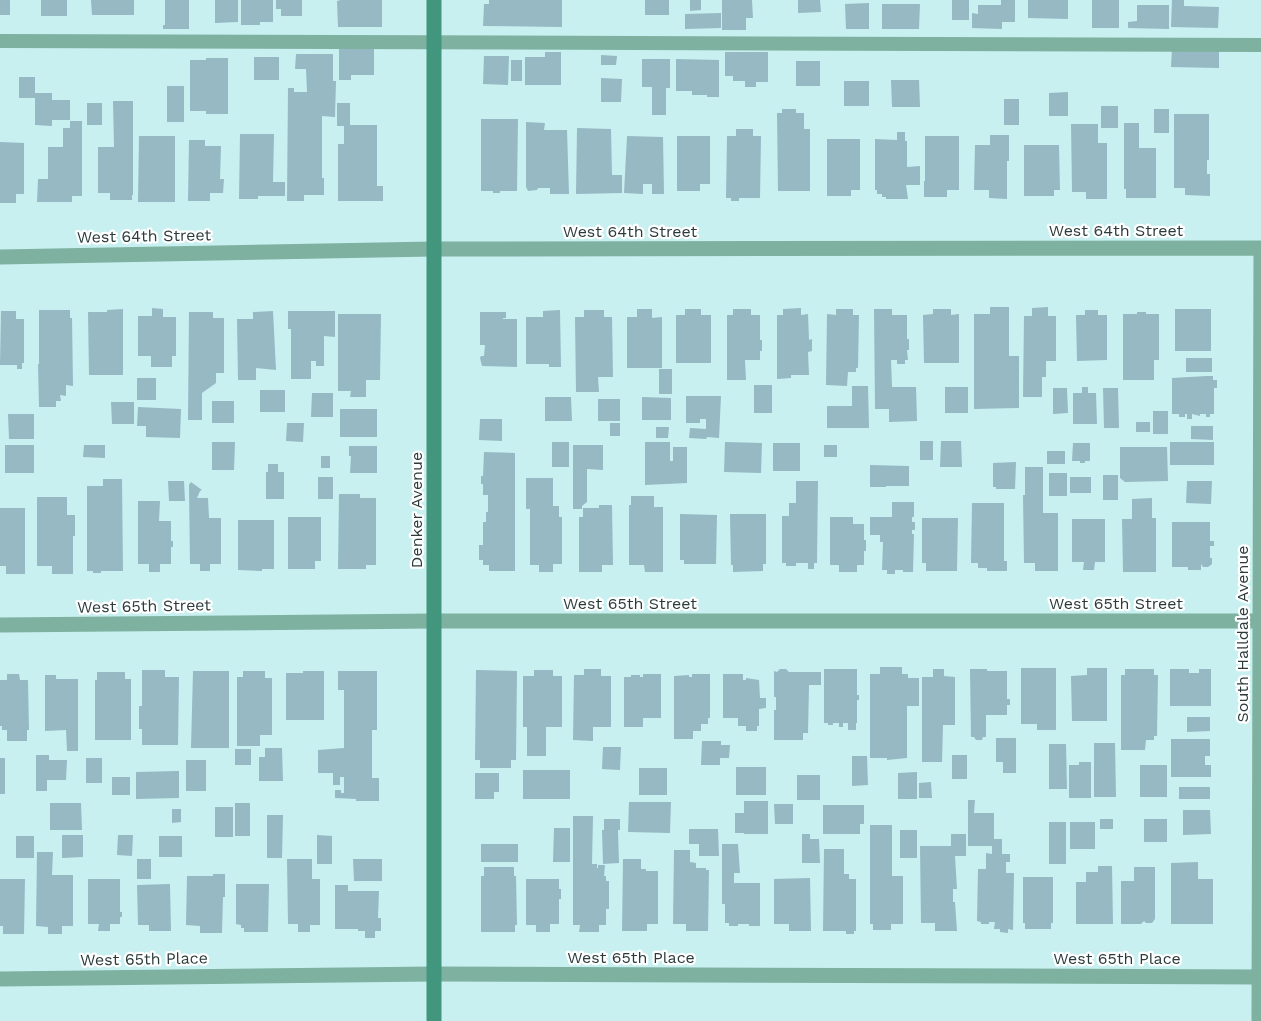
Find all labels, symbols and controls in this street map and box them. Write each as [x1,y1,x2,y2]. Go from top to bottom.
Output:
street label: West 64th Street [1049,221,1183,240]
street label: West 64th Street [563,222,697,241]
street label: West 64th Street [77,225,212,247]
street label: Denker Avenue [407,452,426,568]
street label: South Halldale Avenue [1233,546,1252,722]
street label: West 65th Street [563,594,697,613]
street label: West 65th Street [1049,594,1183,613]
street label: West 65th Street [77,595,211,617]
street label: West 65th Place [80,948,208,970]
street label: West 65th Place [567,948,695,967]
street label: West 65th Place [1053,949,1181,968]

